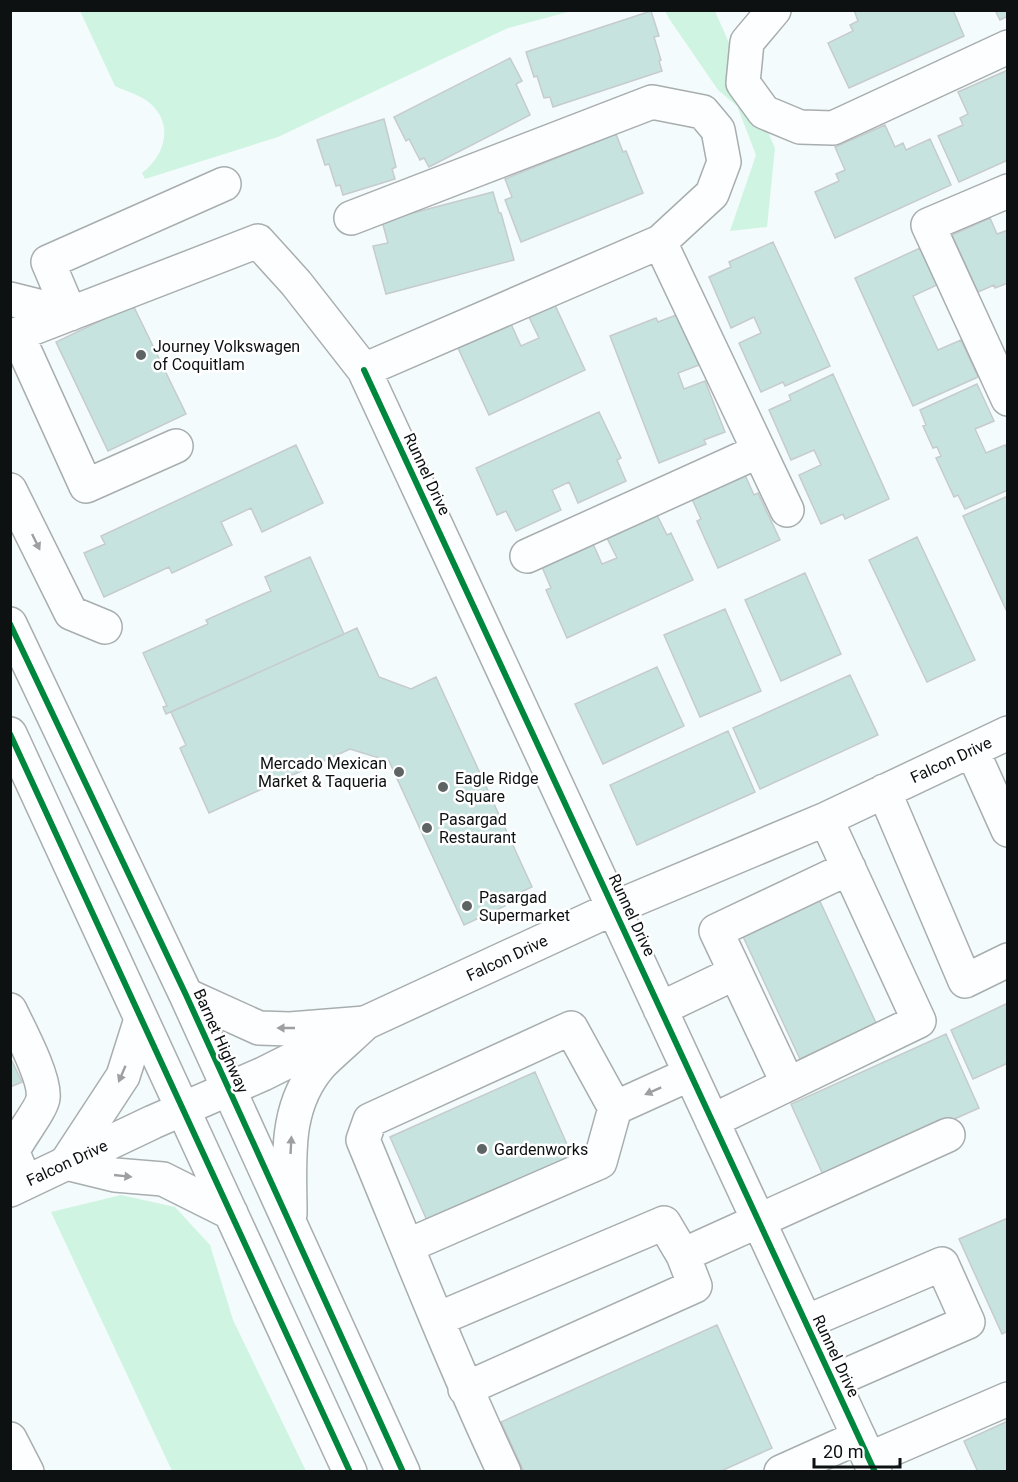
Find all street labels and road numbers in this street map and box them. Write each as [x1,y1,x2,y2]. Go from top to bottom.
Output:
street label: Runnel Drive [400,430,454,518]
street label: Falcon Drive [907,733,995,787]
street label: Runnel Drive [605,871,659,959]
street label: Falcon Drive [463,931,551,985]
street label: Barnet Highway [190,986,253,1096]
street label: Falcon Drive [23,1136,111,1190]
street label: Runnel Drive [809,1312,863,1400]

